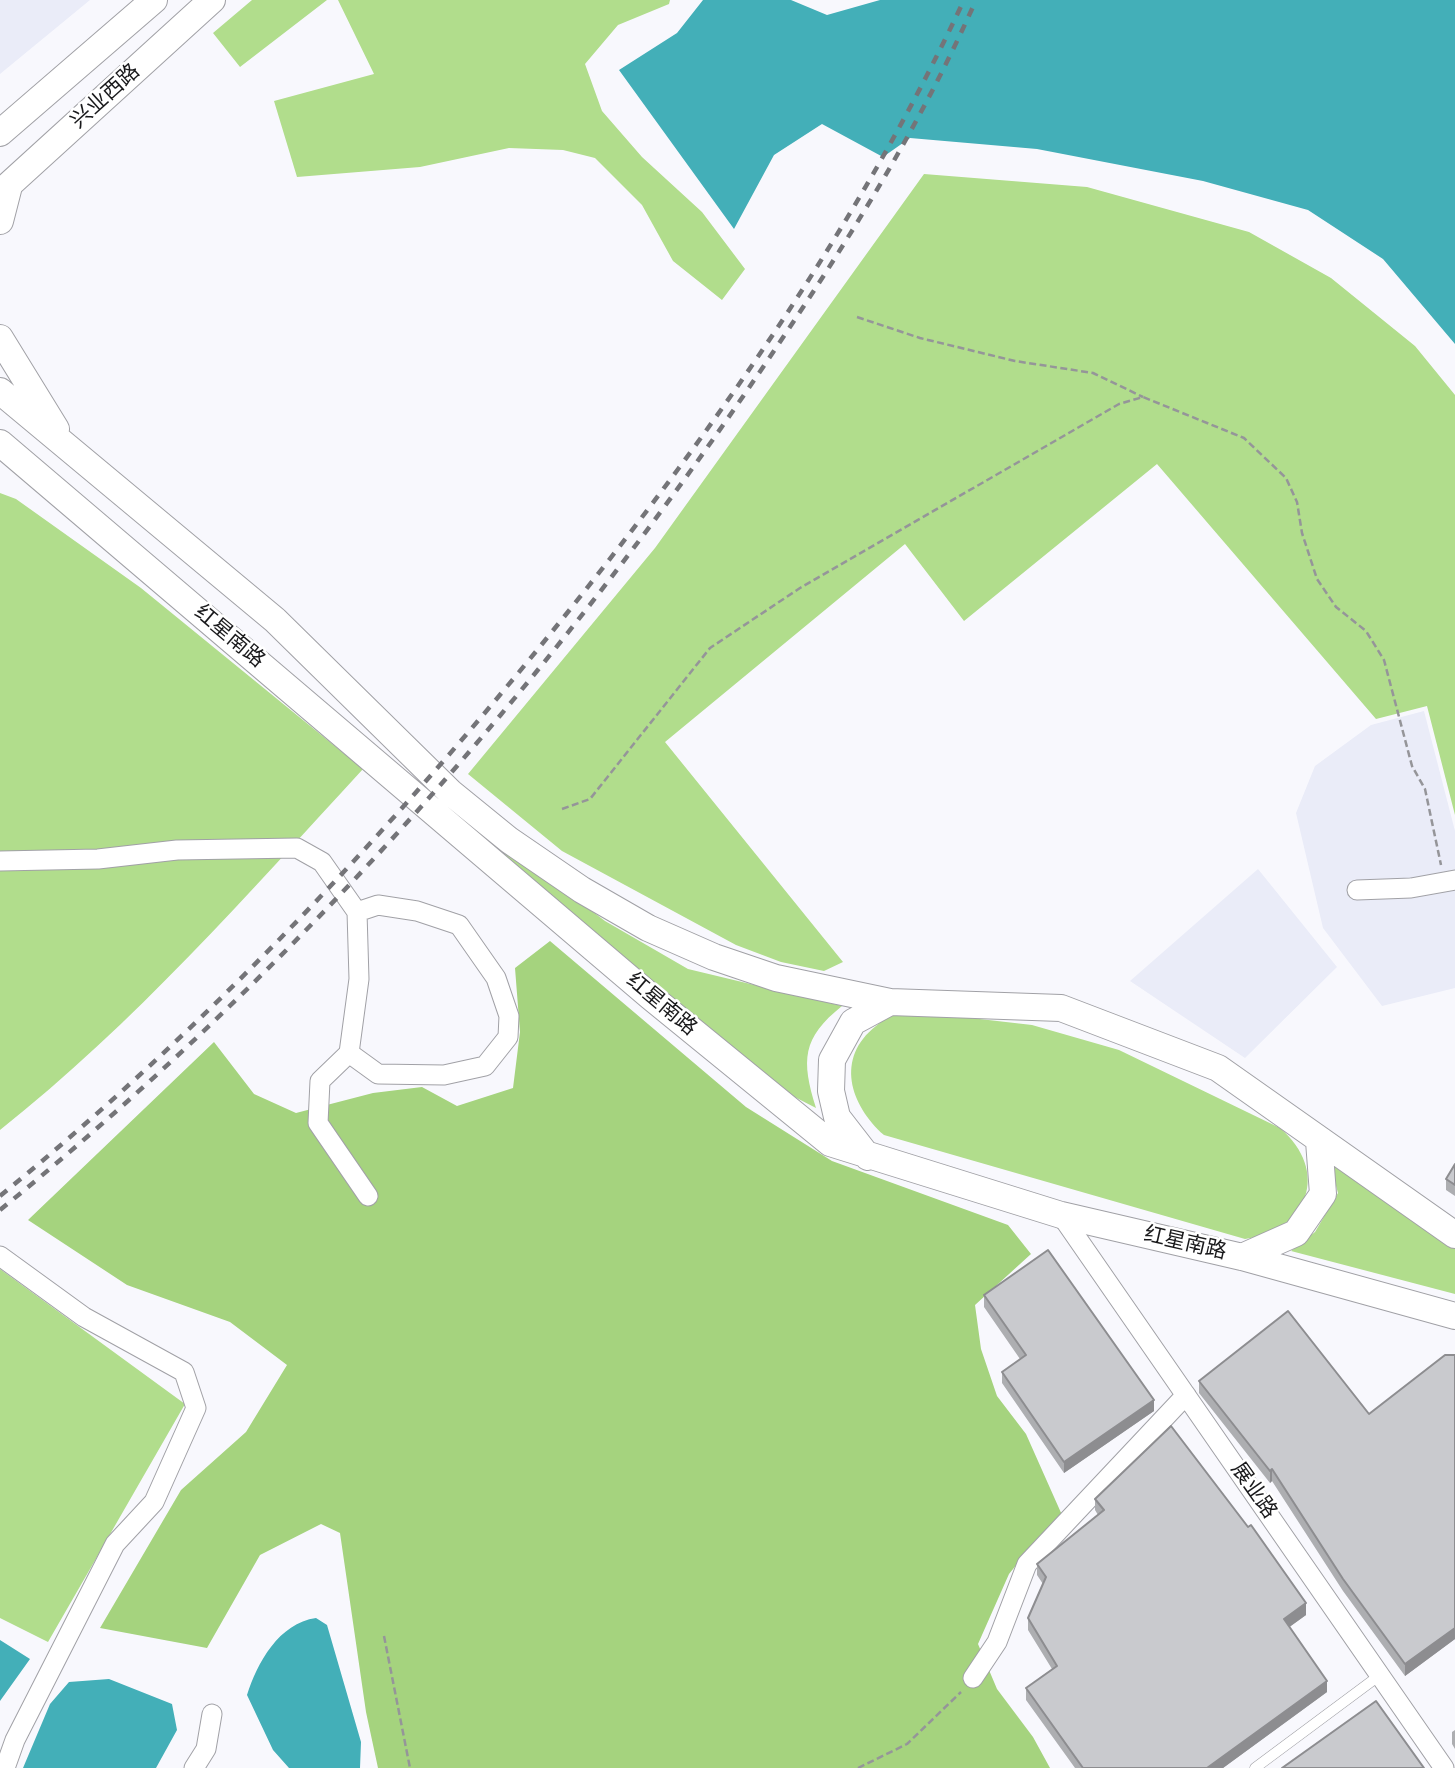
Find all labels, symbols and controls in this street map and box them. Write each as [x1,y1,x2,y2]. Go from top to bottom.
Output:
street label: 兴业西路 [66,60,146,134]
street label: 红星南路 [189,600,269,674]
street label: 红星南路 [621,968,701,1042]
street label: 红星南路 [1141,1222,1229,1266]
street label: 展业路 [1225,1458,1281,1524]

